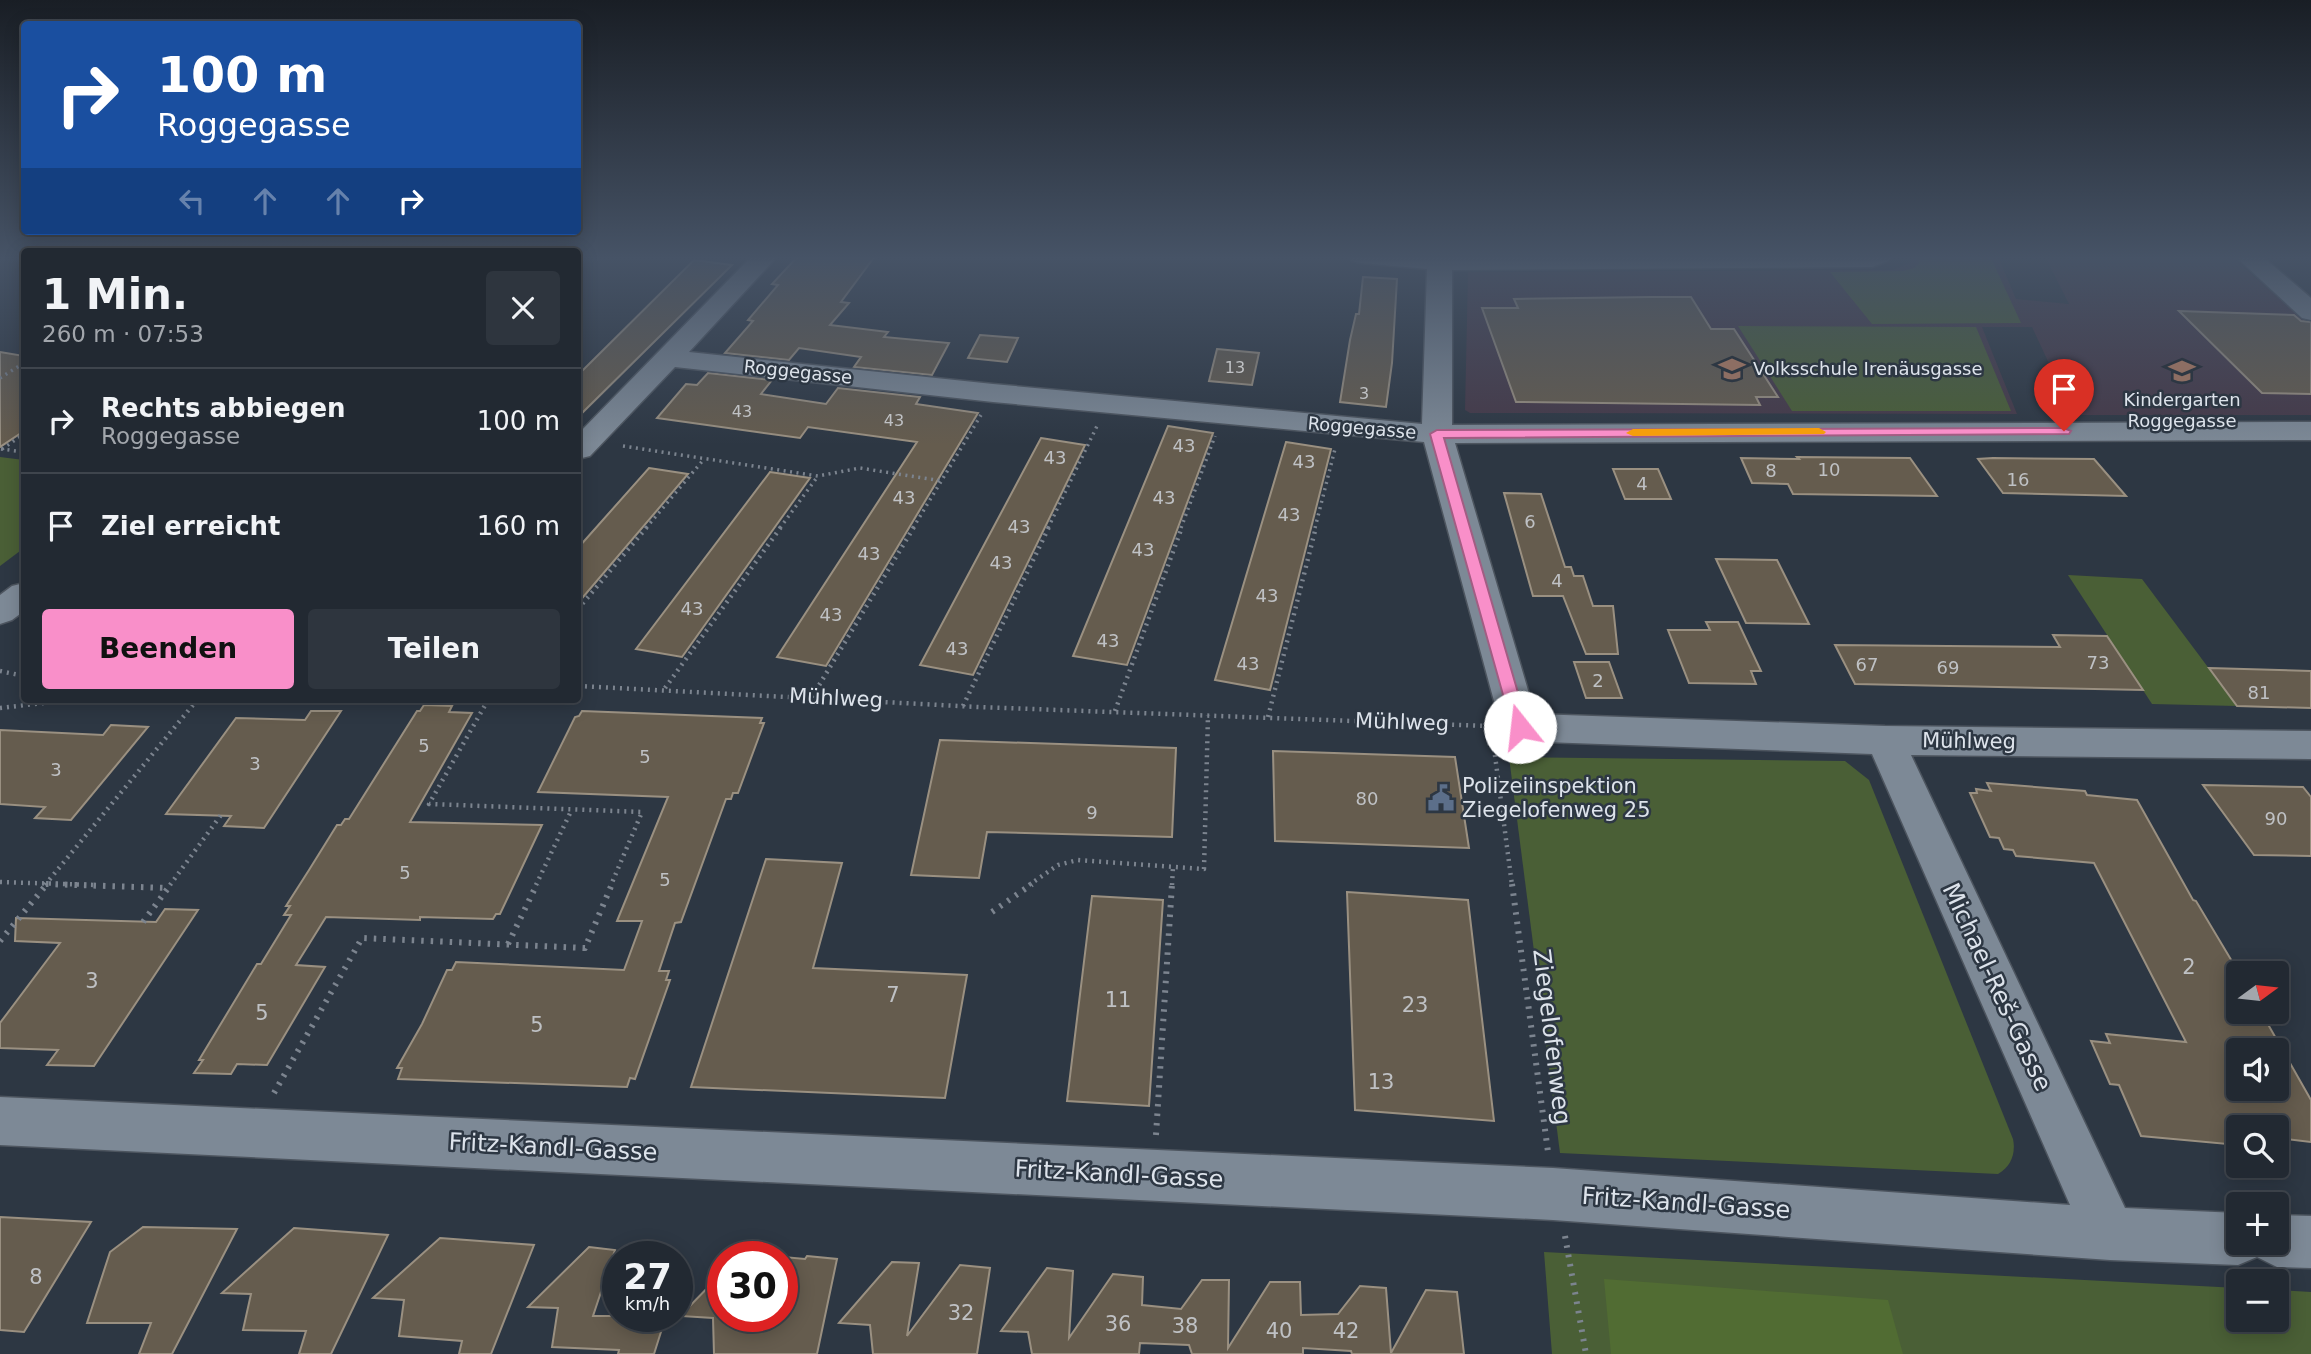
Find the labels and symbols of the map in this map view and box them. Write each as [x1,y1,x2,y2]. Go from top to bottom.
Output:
school or university icon: Volksschule Irenäusgasse [1717,354,1747,384]
street label: Roggegasse [743,355,853,388]
school or university icon: Kindergarten Roggegasse [2167,356,2197,386]
house number: 13 [1225,358,1245,377]
place label: Volksschule Irenäusgasse [1753,358,1983,379]
pin [2034,359,2094,431]
house number: 3 [1359,384,1369,403]
place label: Kindergarten Roggegasse [2123,389,2241,431]
house number: 43 [732,402,752,421]
house number: 43 [884,411,904,430]
street label: Roggegasse [1307,412,1417,443]
house number: 43 [1173,435,1195,456]
house number: 43 [1044,447,1066,468]
house number: 43 [1293,451,1315,472]
house number: 10 [1818,459,1840,480]
house number: 8 [1765,460,1777,481]
house number: 16 [2007,469,2029,490]
house number: 4 [1636,473,1648,494]
house number: 43 [893,487,915,508]
house number: 43 [1153,487,1175,508]
house number: 43 [1278,504,1300,525]
house number: 6 [1524,511,1536,532]
house number: 43 [1008,516,1030,537]
house number: 43 [1132,539,1154,560]
house number: 43 [858,543,880,564]
house number: 43 [990,552,1012,573]
house number: 4 [1551,570,1563,591]
house number: 43 [1256,585,1278,606]
house number: 43 [681,598,703,619]
house number: 43 [820,604,842,625]
house number: 43 [1097,630,1119,651]
house number: 43 [946,638,968,659]
house number: 73 [2087,652,2109,673]
house number: 43 [1237,653,1259,674]
house number: 67 [1856,654,1878,675]
house number: 69 [1937,657,1959,678]
house number: 2 [1592,670,1604,691]
house number: 81 [2248,682,2270,703]
street label: Mühlweg [788,684,884,712]
position arrow [1483,690,1557,764]
street label: Mühlweg [1355,708,1449,736]
street label: Mühlweg [1922,728,2016,754]
house number: 5 [418,735,430,756]
house number: 5 [639,746,651,767]
house number: 3 [249,753,261,774]
house number: 3 [50,759,62,780]
place label: Polizeiinspektion Ziegelofenweg 25 [1462,774,1651,822]
public building icon: Polizeiinspektion Ziegelofenweg 25 [1426,783,1456,813]
house number: 80 [1356,788,1378,809]
house number: 9 [1086,802,1098,823]
house number: 90 [2265,808,2287,829]
house number: 5 [399,862,411,883]
house number: 5 [659,869,671,890]
street label: Michael-Reš-Gasse [1937,879,2057,1095]
street label: Ziegelofenweg [1527,947,1577,1127]
house number: 2 [2182,955,2196,979]
north arrow [2226,961,2289,1024]
house number: 3 [85,969,99,993]
house number: 7 [886,983,900,1007]
house number: 11 [1105,988,1131,1012]
house number: 23 [1402,993,1428,1017]
house number: 5 [255,1001,269,1025]
house number: 5 [530,1013,544,1037]
house number: 13 [1368,1070,1394,1094]
street label: Fritz-Kandl-Gasse [448,1128,658,1166]
street label: Fritz-Kandl-Gasse [1014,1155,1224,1193]
street label: Fritz-Kandl-Gasse [1581,1182,1791,1224]
speed limit sign: 30 [707,1241,798,1332]
house number: 8 [29,1265,43,1289]
house number: 32 [948,1301,974,1325]
house number: 36 [1105,1312,1131,1336]
house number: 38 [1172,1314,1198,1338]
house number: 40 [1266,1319,1292,1343]
house number: 42 [1333,1319,1359,1343]

